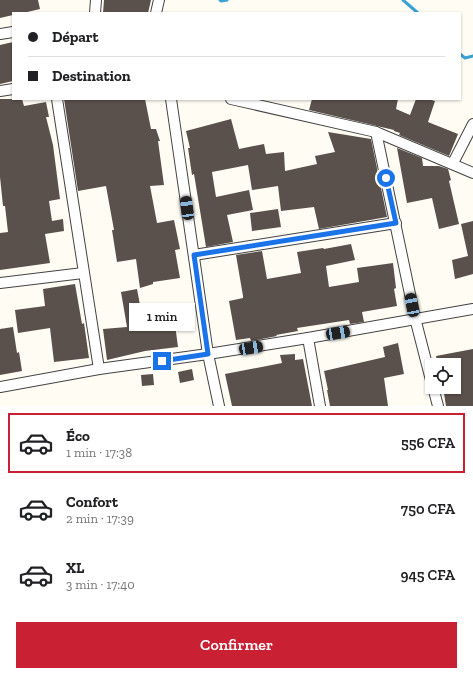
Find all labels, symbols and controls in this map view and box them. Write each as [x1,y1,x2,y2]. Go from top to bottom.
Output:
text: Départ [52,28,98,46]
text: Destination [52,67,131,85]
route start [377,169,395,187]
car [179,195,195,221]
car [404,292,420,318]
callout: 1 min [129,303,195,331]
text: 1 min [147,309,177,324]
car [325,325,351,341]
car [238,340,264,356]
route end [153,352,171,370]
map controls [425,358,461,394]
button: locate [425,358,461,394]
icon: car [18,425,54,461]
text: Éco [66,427,90,445]
text: 556 CFA [401,434,455,452]
text: 1 min · 17:38 [66,445,132,460]
icon: car [18,491,54,527]
text: Confort [66,493,118,511]
text: 750 CFA [401,500,455,518]
text: 2 min · 17:39 [66,511,134,526]
icon: car [18,557,54,593]
text: XL [66,559,84,577]
text: 945 CFA [400,566,455,584]
text: 3 min · 17:40 [66,577,135,592]
button: Confirmer [16,622,457,668]

